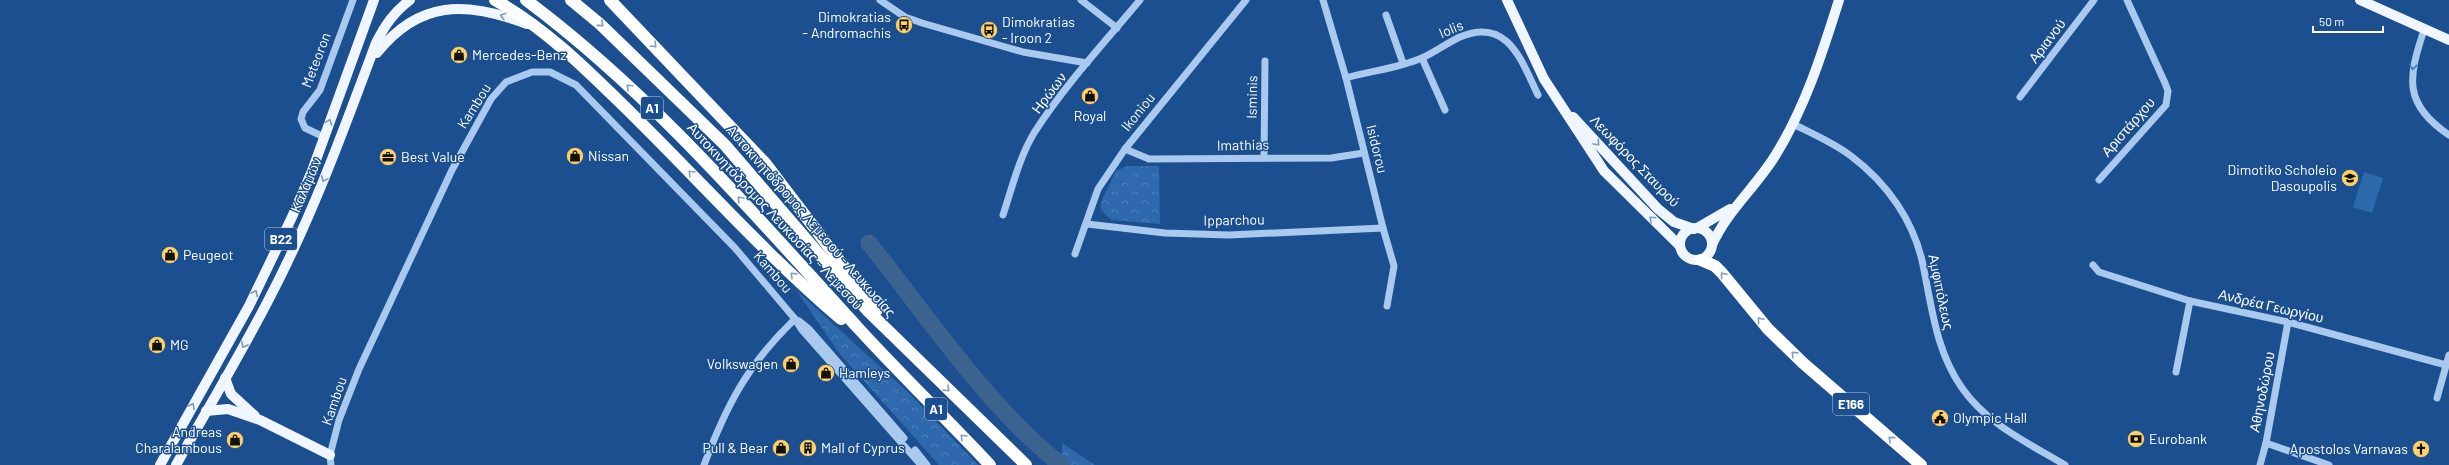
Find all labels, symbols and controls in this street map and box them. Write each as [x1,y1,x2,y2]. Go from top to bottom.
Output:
place label: Dimokratias - Andromachis [803,8,891,41]
scale bar [2313,8,2383,34]
one-way arrow [500,12,507,21]
place label: Dimokratias - Iroon 2 [1002,13,1075,46]
text: 50 m [2319,14,2344,28]
bus stop icon: Dimokratias - Andromachis [894,15,914,35]
street label: Αριανού [2024,15,2069,66]
street label: Iolis [1436,16,1466,41]
one-way arrow [596,20,604,27]
bus stop icon: Dimokratias - Iroon 2 [979,20,999,40]
street label: Meteoron [297,30,334,90]
one-way arrow [649,41,657,48]
shop icon: Mercedes-Benz [449,45,469,65]
place label: Mercedes-Benz [472,46,566,63]
one-way arrow [2409,64,2418,70]
street label: Ηρώων [1028,69,1070,117]
street label: Isminis [1243,75,1260,119]
street label: Kambou [453,80,494,131]
one-way arrow [626,84,634,91]
shop icon: Royal [1080,86,1100,106]
street label: Ikoniou [1117,89,1158,134]
street label: Αριστάρχου [2097,94,2158,160]
road number: A1 [641,97,663,119]
place label: Royal [1074,107,1106,124]
street label: Λεωφόρος Σταυρού [1587,111,1684,210]
one-way arrow [325,119,333,126]
street label: Αυτοκινητόδρομος Λευκωσίας - Λεμεσού [684,119,867,313]
street label: Αυτοκινητόδρομος Λεμεσού - Λευκωσίας [723,121,900,320]
street label: Isidorou [1363,123,1392,175]
street label: Imathias [1217,136,1270,153]
one-way arrow [1592,138,1600,146]
shop icon: Nissan [565,146,585,166]
office icon: Best Value [378,147,398,167]
place label: Nissan [588,147,629,164]
place label: Best Value [401,148,465,165]
street label: Καλάμων [286,155,325,215]
place label: Dimotiko Scholeio Dasoupolis [2227,161,2337,194]
school or university icon: Dimotiko Scholeio Dasoupolis [2340,168,2360,188]
one-way arrow [688,170,696,178]
one-way arrow [321,175,329,182]
one-way arrow [737,196,745,204]
street label: Ipparchou [1203,210,1265,229]
one-way arrow [1649,217,1656,224]
road number: B22 [265,228,297,250]
shop icon: Peugeot [160,245,180,265]
place label: Peugeot [183,246,234,263]
street label: Kambou [751,247,796,296]
street label: Αμφιπόλεως [1925,253,1958,331]
one-way arrow [790,272,798,279]
one-way arrow [1720,272,1728,280]
street label: Ανδρέα Γεωργίου [2217,285,2325,326]
one-way arrow [250,289,258,297]
one-way arrow [1758,317,1765,324]
shop icon: MG [147,335,167,355]
place label: MG [170,336,189,353]
one-way arrow [241,341,248,348]
street label: Αθηνοδώρου [2245,350,2278,434]
one-way arrow [1791,351,1799,359]
shop icon: Volkswagen [781,354,801,374]
place label: Volkswagen [707,355,778,372]
shop icon: Hamleys [816,363,836,383]
place label: Hamleys [839,364,890,381]
street label: Kambou [317,374,350,427]
one-way arrow [942,384,950,392]
road number: E166 [1833,393,1869,415]
road number: A1 [925,398,947,420]
one-way arrow [188,403,195,410]
public building icon: Olympic Hall [1930,408,1950,428]
place label: Olympic Hall [1953,409,2027,426]
place label: Andreas Charalambous [135,423,222,456]
bank icon: Eurobank [2126,429,2146,449]
shop icon: Andreas Charalambous [225,430,245,450]
place label: Eurobank [2149,430,2207,447]
one-way arrow [960,434,968,442]
one-way arrow [1889,437,1896,444]
shop icon: Pull & Bear [771,438,791,458]
building icon: Mall of Cyprus [798,438,818,458]
place label: Pull & Bear [703,439,768,456]
place label: Mall of Cyprus [821,439,905,456]
church icon: Apostolos Varnavas [2411,439,2431,459]
place label: Apostolos Varnavas [2290,440,2408,457]

